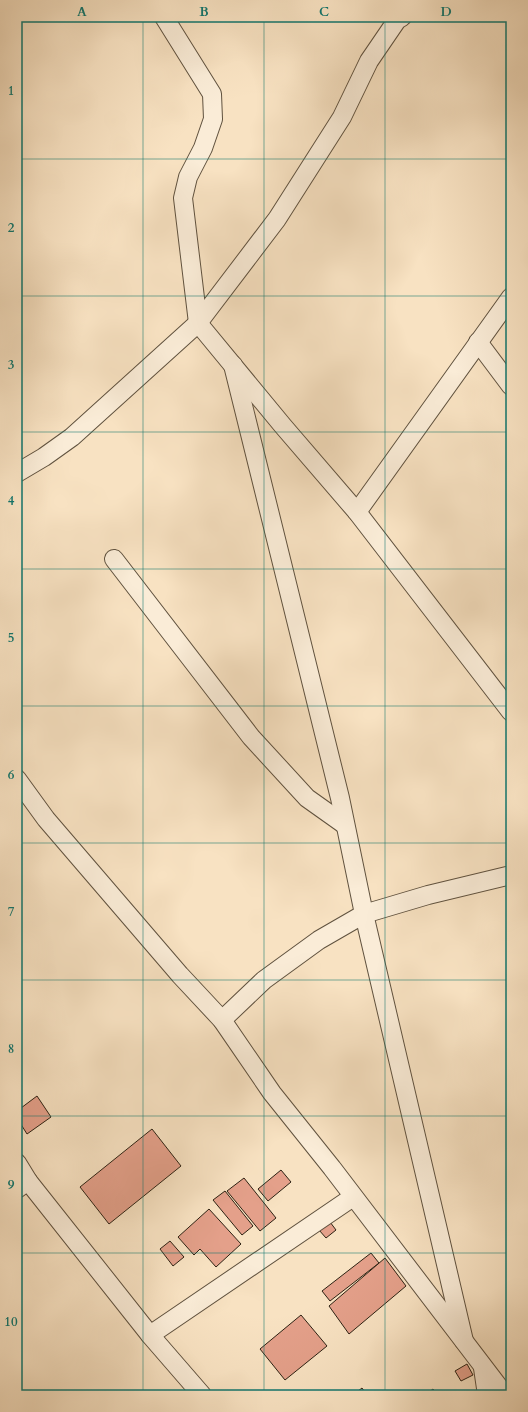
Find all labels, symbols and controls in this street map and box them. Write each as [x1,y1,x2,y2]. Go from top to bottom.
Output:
text: A [77,3,87,21]
text: B [199,3,209,21]
text: C [319,3,329,21]
text: D [440,3,452,21]
text: 1 [8,82,14,100]
text: 2 [8,219,15,237]
text: 3 [8,356,15,374]
text: 4 [8,492,15,510]
text: 5 [8,629,14,647]
text: 6 [8,766,15,784]
text: 7 [8,903,15,921]
text: 8 [8,1040,14,1058]
text: 9 [8,1176,15,1194]
text: 10 [4,1313,18,1331]

